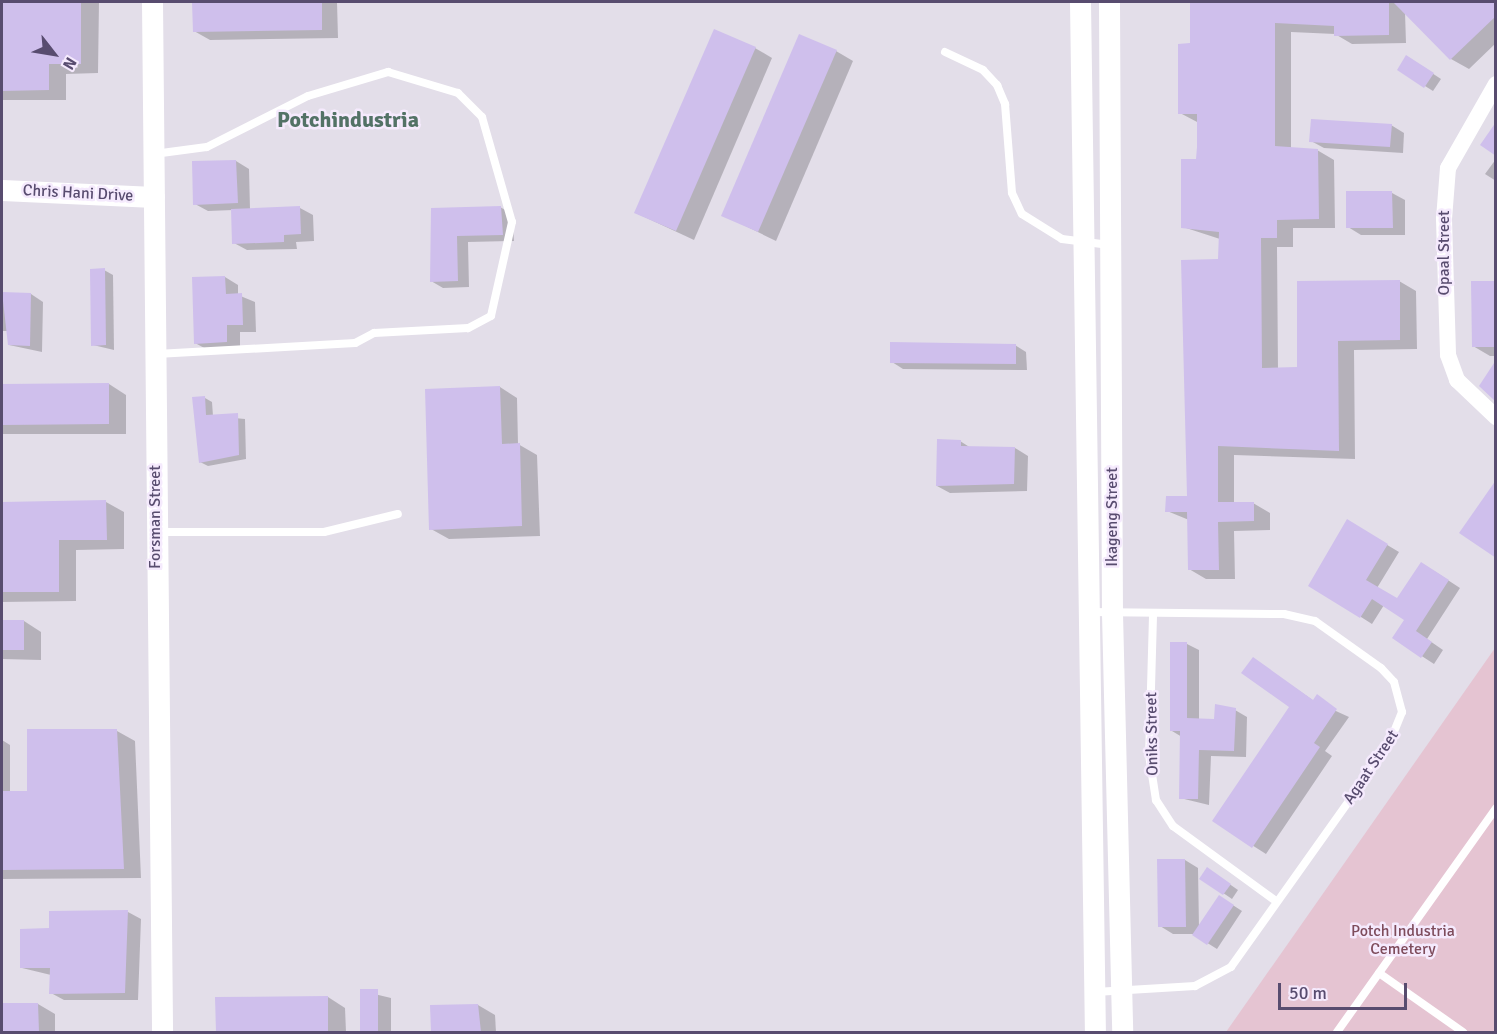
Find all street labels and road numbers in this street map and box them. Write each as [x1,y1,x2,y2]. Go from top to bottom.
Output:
street label: Chris Hani Drive [22,181,134,205]
street label: Opaal Street [1434,210,1454,296]
street label: Forsman Street [145,465,165,569]
street label: Ikageng Street [1102,467,1122,567]
street label: Oniks Street [1142,692,1162,776]
street label: Agaat Street [1339,726,1403,808]

